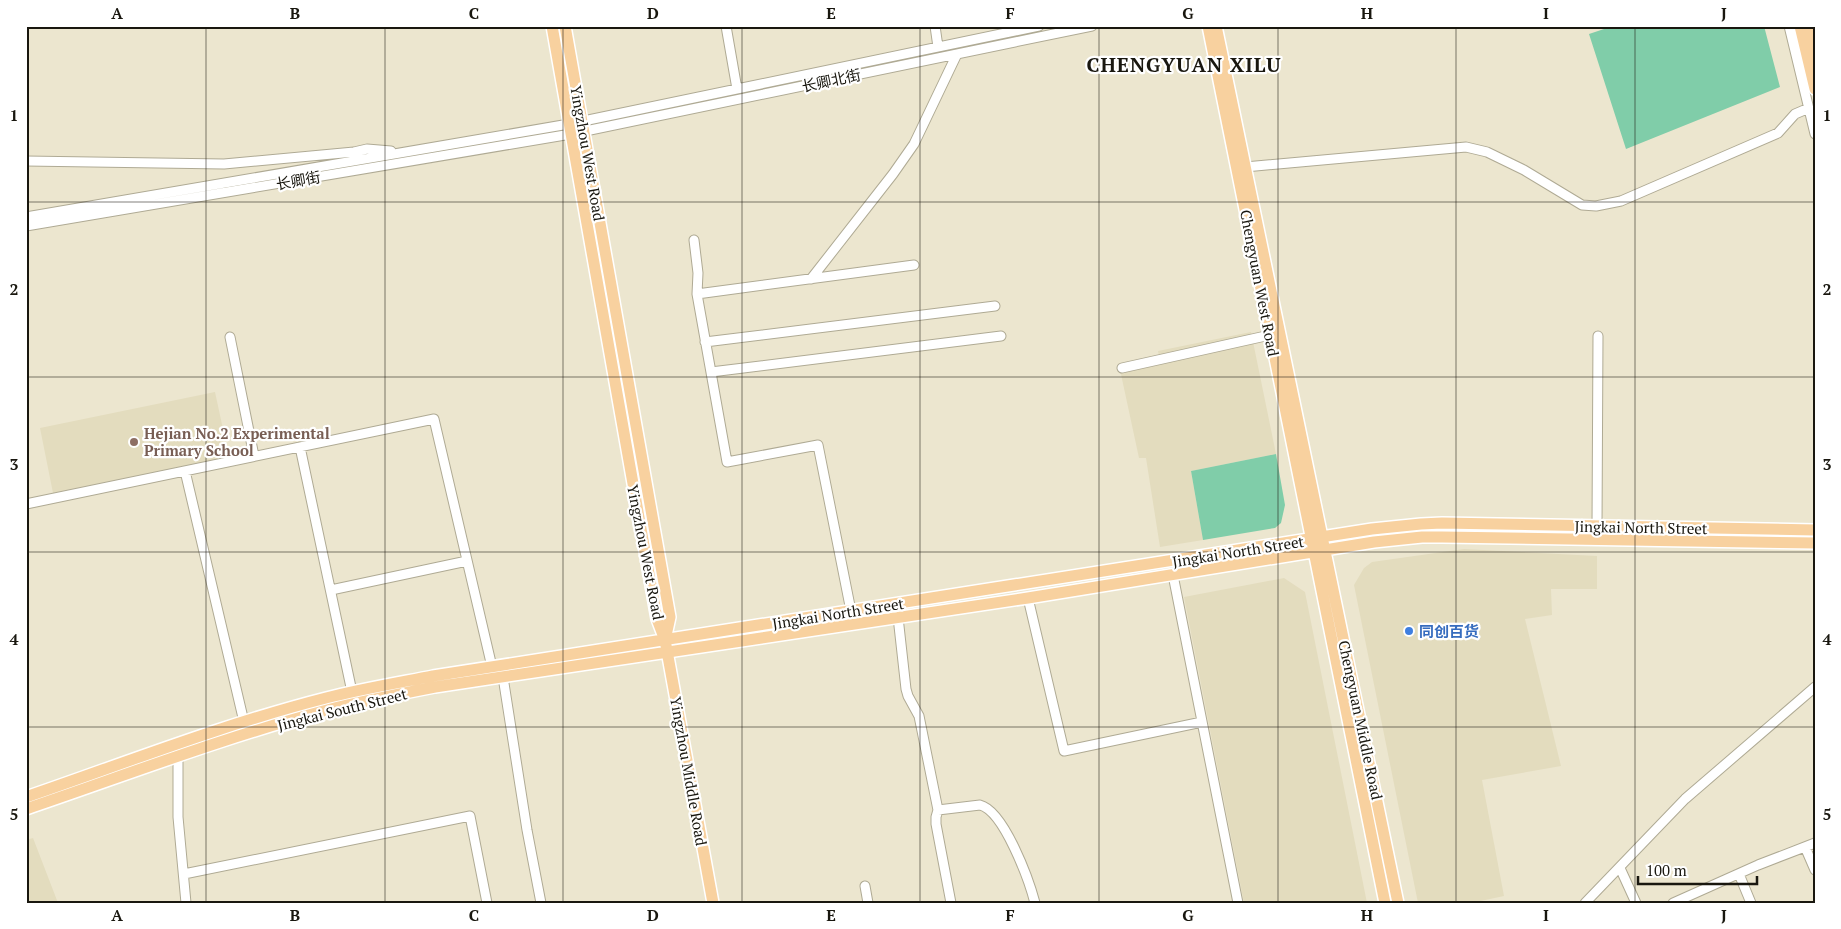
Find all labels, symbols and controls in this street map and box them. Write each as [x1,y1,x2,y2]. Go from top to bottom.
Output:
text: A [111,2,123,24]
text: B [290,2,300,24]
text: C [469,2,479,24]
text: D [647,2,659,24]
text: E [826,2,836,24]
text: F [1005,2,1015,24]
text: G [1182,2,1194,24]
text: H [1361,2,1373,24]
text: I [1543,2,1549,24]
text: J [1721,2,1727,24]
district label: CHENGYUAN XILU [1086,51,1282,78]
street label: 长卿北街 [800,64,862,96]
street label: Yingzhou West Road [566,84,610,222]
text: 1 [9,104,19,126]
text: 1 [1822,104,1832,126]
street label: 长卿街 [274,166,322,194]
street label: Chengyuan West Road [1236,208,1284,358]
text: 2 [9,278,19,300]
text: 2 [1822,278,1832,300]
place label: Hejian No.2 Experimental Primary School [144,423,330,460]
marker: Hejian No.2 Experimental Primary School [128,436,140,448]
text: 3 [9,453,19,475]
text: 3 [1822,453,1832,475]
street label: Yingzhou West Road [623,483,669,621]
street label: Jingkai North Street [1574,516,1708,538]
street label: Jingkai North Street [1171,531,1306,571]
street label: Jingkai North Street [771,593,906,633]
place label: 同创百货 [1419,621,1479,641]
marker: 同创百货 [1403,625,1415,637]
text: 4 [9,628,19,650]
text: 4 [1822,628,1832,650]
street label: Chengyuan Middle Road [1334,638,1388,802]
street label: Jingkai South Street [275,683,409,735]
street label: Yingzhou Middle Road [666,695,712,847]
text: 5 [9,803,19,825]
text: 5 [1822,803,1832,825]
scale bar [1638,854,1757,886]
text: 100 m [1646,860,1687,880]
text: A [111,904,123,926]
text: B [290,904,300,926]
text: C [469,904,479,926]
text: D [647,904,659,926]
text: E [826,904,836,926]
text: F [1005,904,1015,926]
text: G [1182,904,1194,926]
text: H [1361,904,1373,926]
text: I [1543,904,1549,926]
text: J [1721,904,1727,926]

